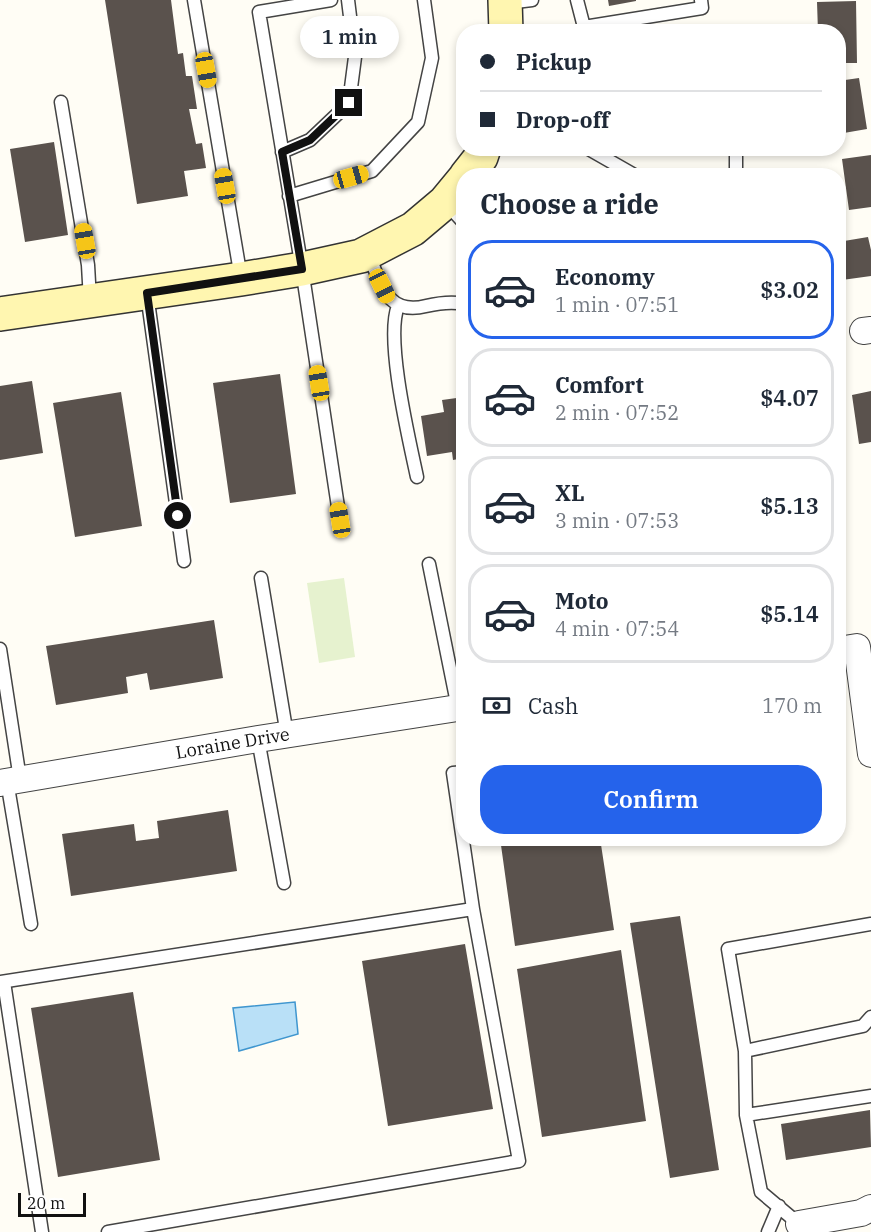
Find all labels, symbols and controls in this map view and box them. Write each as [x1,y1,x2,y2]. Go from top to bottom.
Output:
callout: 1 min [300,16,398,58]
text: 1 min [322,23,377,50]
text: Pickup [516,47,592,76]
car [194,51,218,89]
route end [335,89,362,116]
text: Drop-off [516,105,610,134]
car [331,163,371,191]
car [213,167,237,205]
text: Choose a ride [480,186,659,221]
car [73,222,97,260]
text: Economy [555,262,655,291]
icon: car [483,263,537,317]
car [366,266,398,306]
text: $3.02 [760,275,819,304]
text: 1 min · 07:51 [555,291,679,318]
car [307,364,331,402]
text: Comfort [555,370,644,399]
icon: car [483,371,537,425]
text: $4.07 [760,383,819,412]
text: 2 min · 07:52 [555,399,679,426]
text: XL [555,478,585,507]
icon: car [483,479,537,533]
text: $5.13 [760,491,819,520]
car [328,501,352,539]
route start [164,502,191,529]
text: 3 min · 07:53 [555,507,679,534]
text: Moto [555,586,609,615]
icon: car [483,587,537,641]
text: $5.14 [760,599,819,628]
text: 4 min · 07:54 [555,615,679,642]
icon: cash [480,689,513,722]
text: Cash [528,691,579,720]
text: 170 m [762,692,822,719]
street label: Loraine Drive [174,722,291,764]
button: Confirm [480,765,822,834]
scale bar [18,1190,86,1218]
text: 20 m [27,1193,65,1213]

